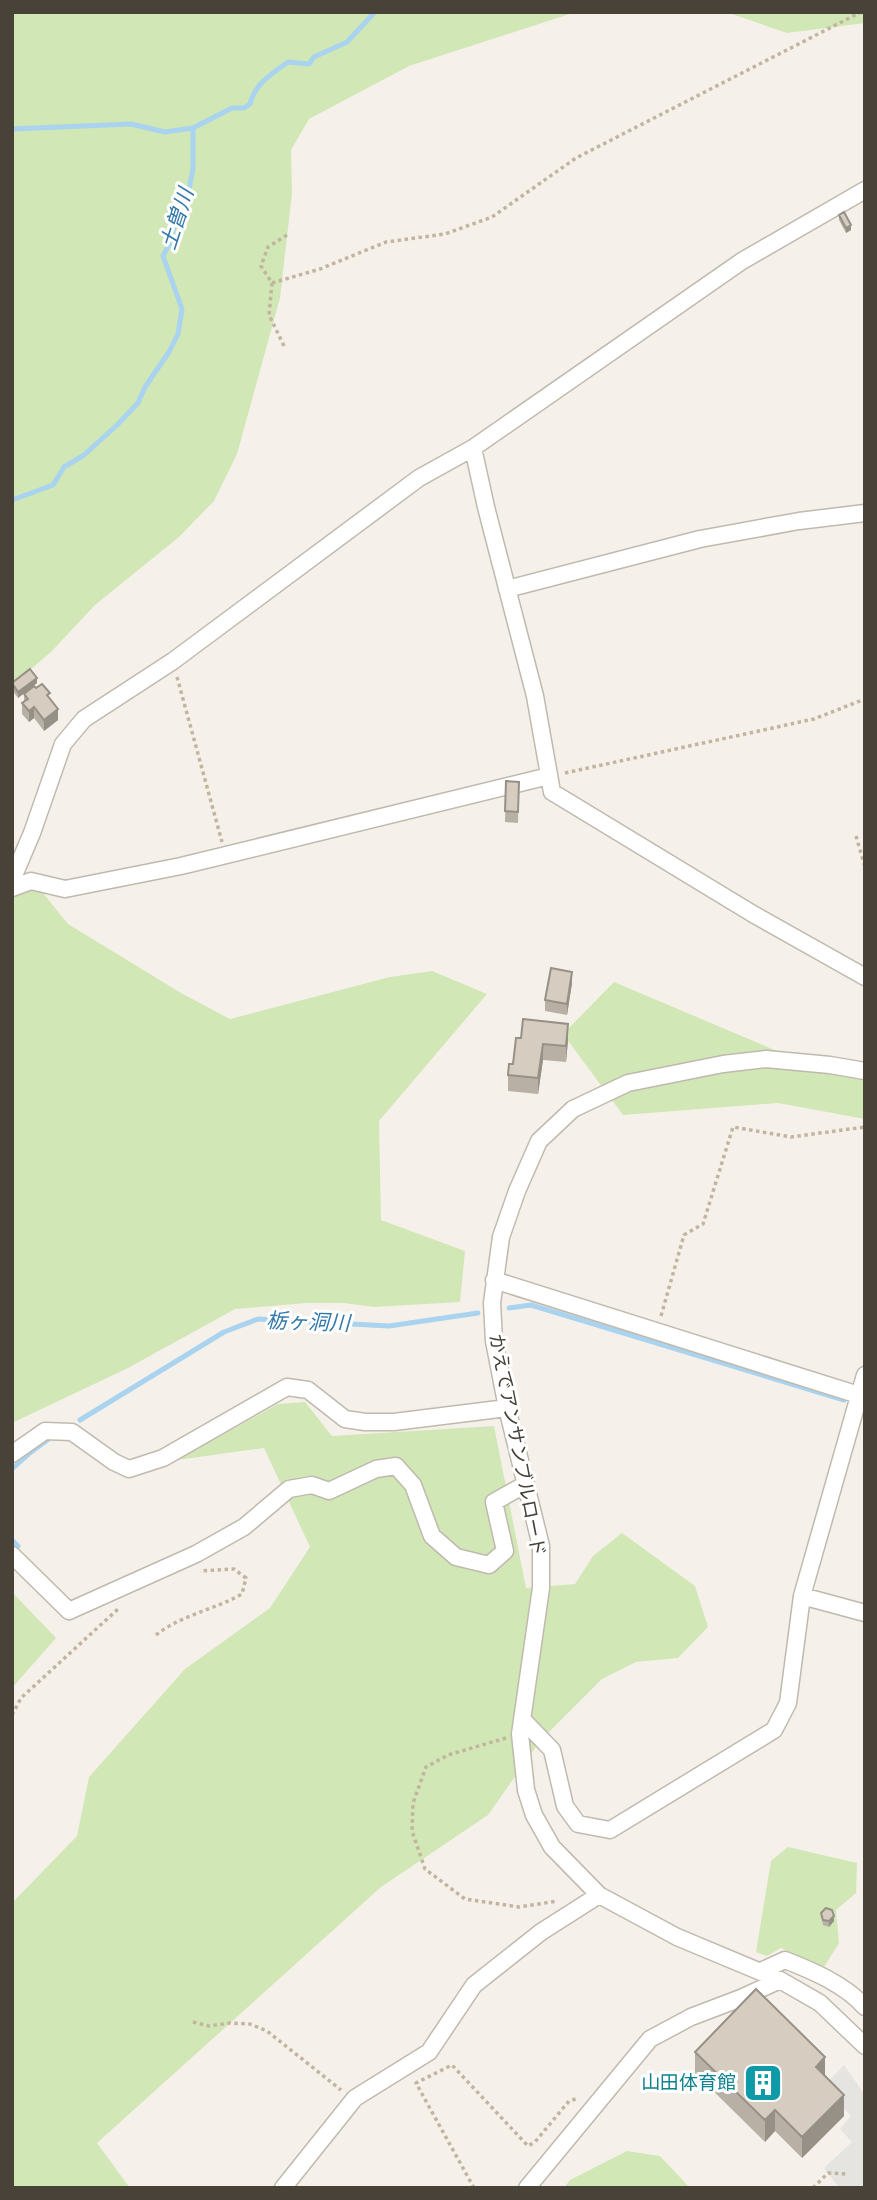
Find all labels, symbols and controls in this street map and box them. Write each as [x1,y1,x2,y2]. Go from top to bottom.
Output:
water label: 土曽川 [155,183,200,253]
water label: 栃ヶ洞川 [266,1308,352,1337]
street label: かえでアンサンブルロード [484,1332,550,1558]
building icon: 山田体育館 [742,2062,784,2104]
place label: 山田体育館 [641,2071,736,2095]

